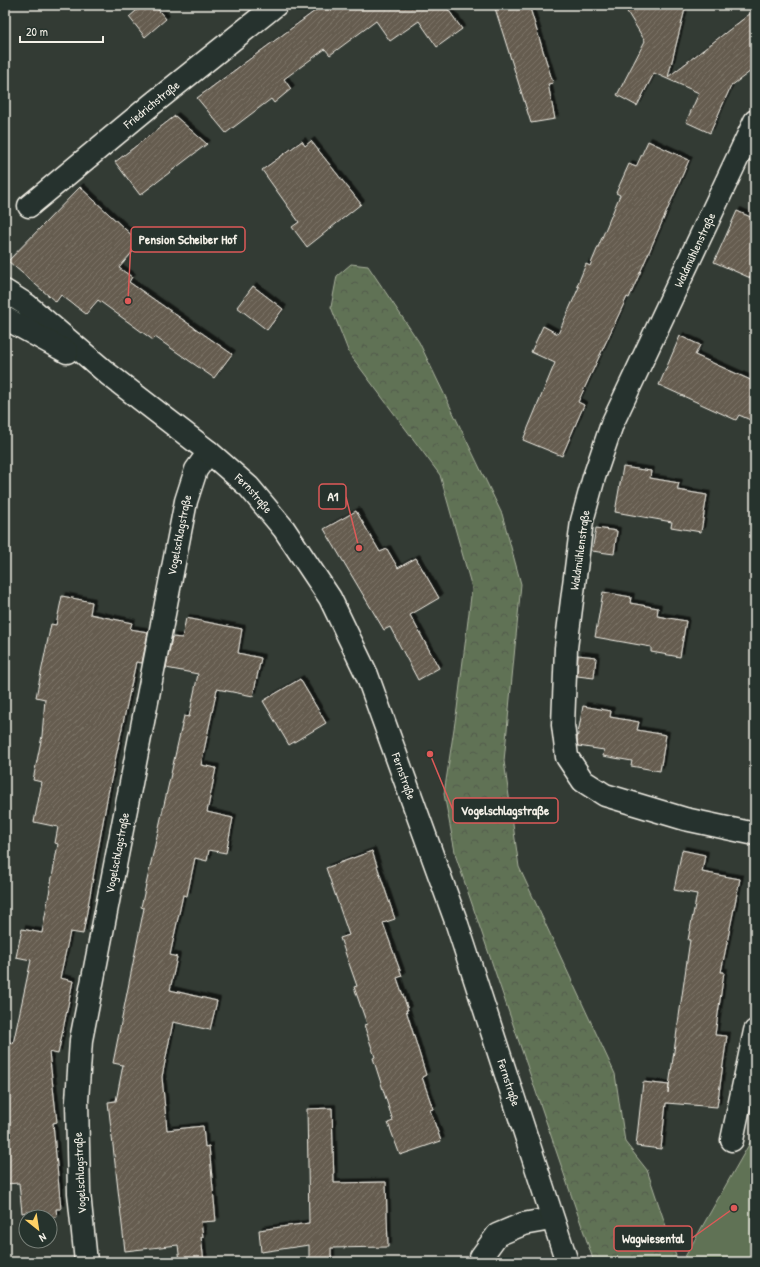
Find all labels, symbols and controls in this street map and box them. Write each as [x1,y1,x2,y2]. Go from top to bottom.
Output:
scale bar [20,18,103,44]
text: 20 m [26,23,48,40]
street label: Friedrichstraße [119,76,183,133]
street label: Waldmühlenstraße [670,209,719,290]
callout: Pension Scheiber Hof [131,227,245,252]
text: Pension Scheiber Hof [139,230,238,248]
street label: Fernstraße [231,469,277,517]
callout: A1 [319,484,346,509]
text: A1 [327,487,339,505]
street label: Vogelschlagstraße [163,492,196,577]
street label: Waldmühlenstraße [565,509,594,591]
street label: Fernstraße [388,749,420,802]
callout: Vogelschlagstraße [453,798,558,823]
text: Vogelschlagstraße [461,801,550,820]
street label: Vogelschlagstraße [101,811,133,895]
street label: Fernstraße [493,1056,525,1109]
street label: Vogelschlagstraße [69,1132,90,1214]
north arrow [18,1209,58,1249]
callout: Wagwiesental [614,1226,692,1251]
text: Wagwiesental [622,1229,685,1248]
text: N [37,1230,49,1245]

